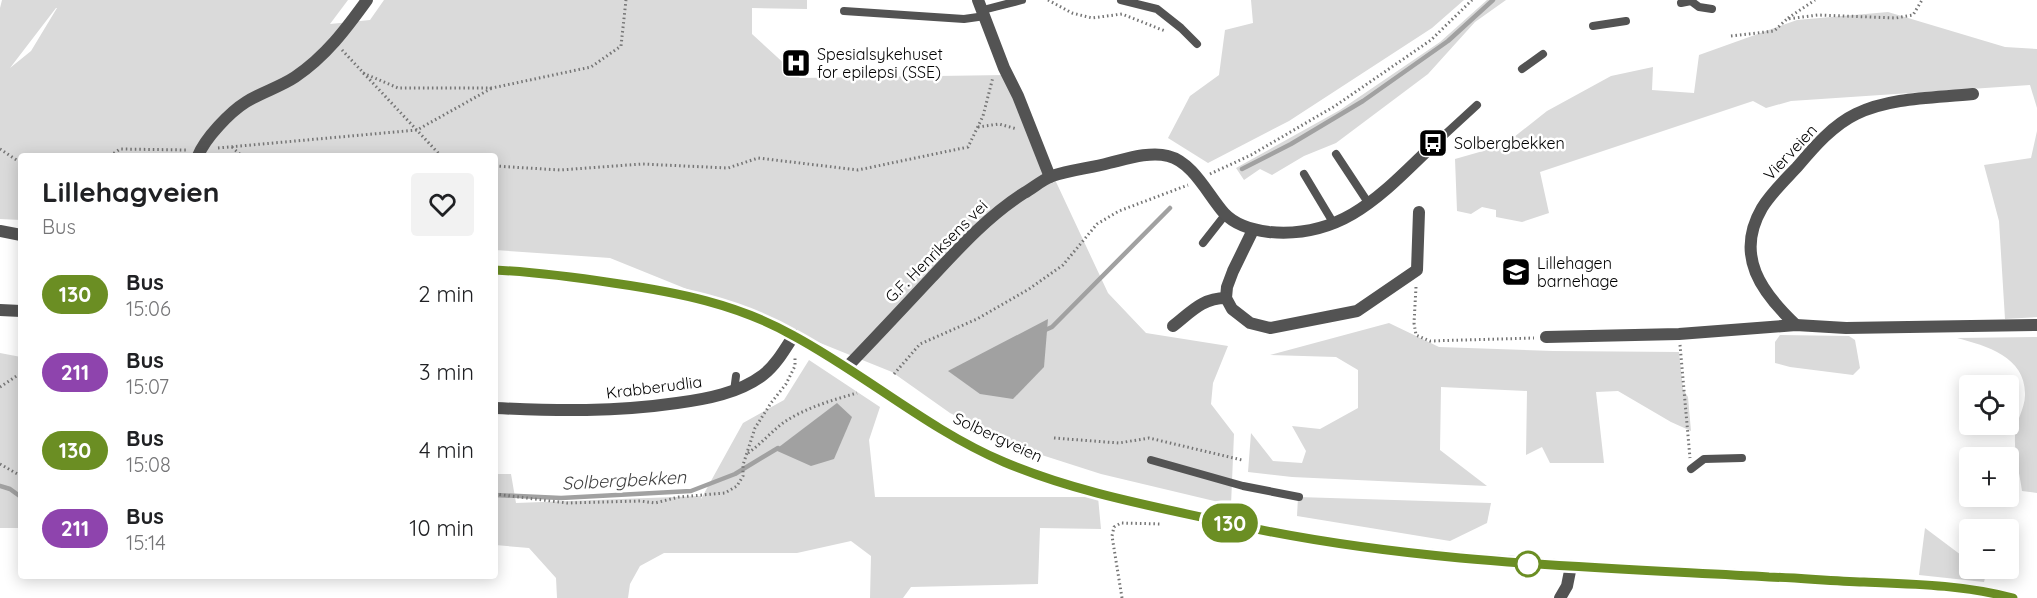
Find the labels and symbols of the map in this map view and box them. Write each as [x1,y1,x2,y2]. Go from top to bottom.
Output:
place label: Spesialsykehuset for epilepsi (SSE) [817,44,943,82]
hospital icon: Spesialsykehuset for epilepsi (SSE) [780,47,812,79]
street label: Vierveien [1759,120,1821,184]
bus stop icon: Solbergbekken [1417,127,1449,159]
place label: Solbergbekken [1454,133,1565,153]
street label: G.F. Henriksens vei [881,196,991,306]
place label: Lillehagen barnehage [1537,253,1618,291]
school or university icon: Lillehagen barnehage [1500,256,1532,288]
street label: Krabberudlia [605,371,703,403]
street label: Solbergveien [950,408,1046,466]
water label: Solbergbekken [561,465,687,495]
line badge: 130 [1196,504,1264,542]
unlabelled marker [1515,551,1541,577]

